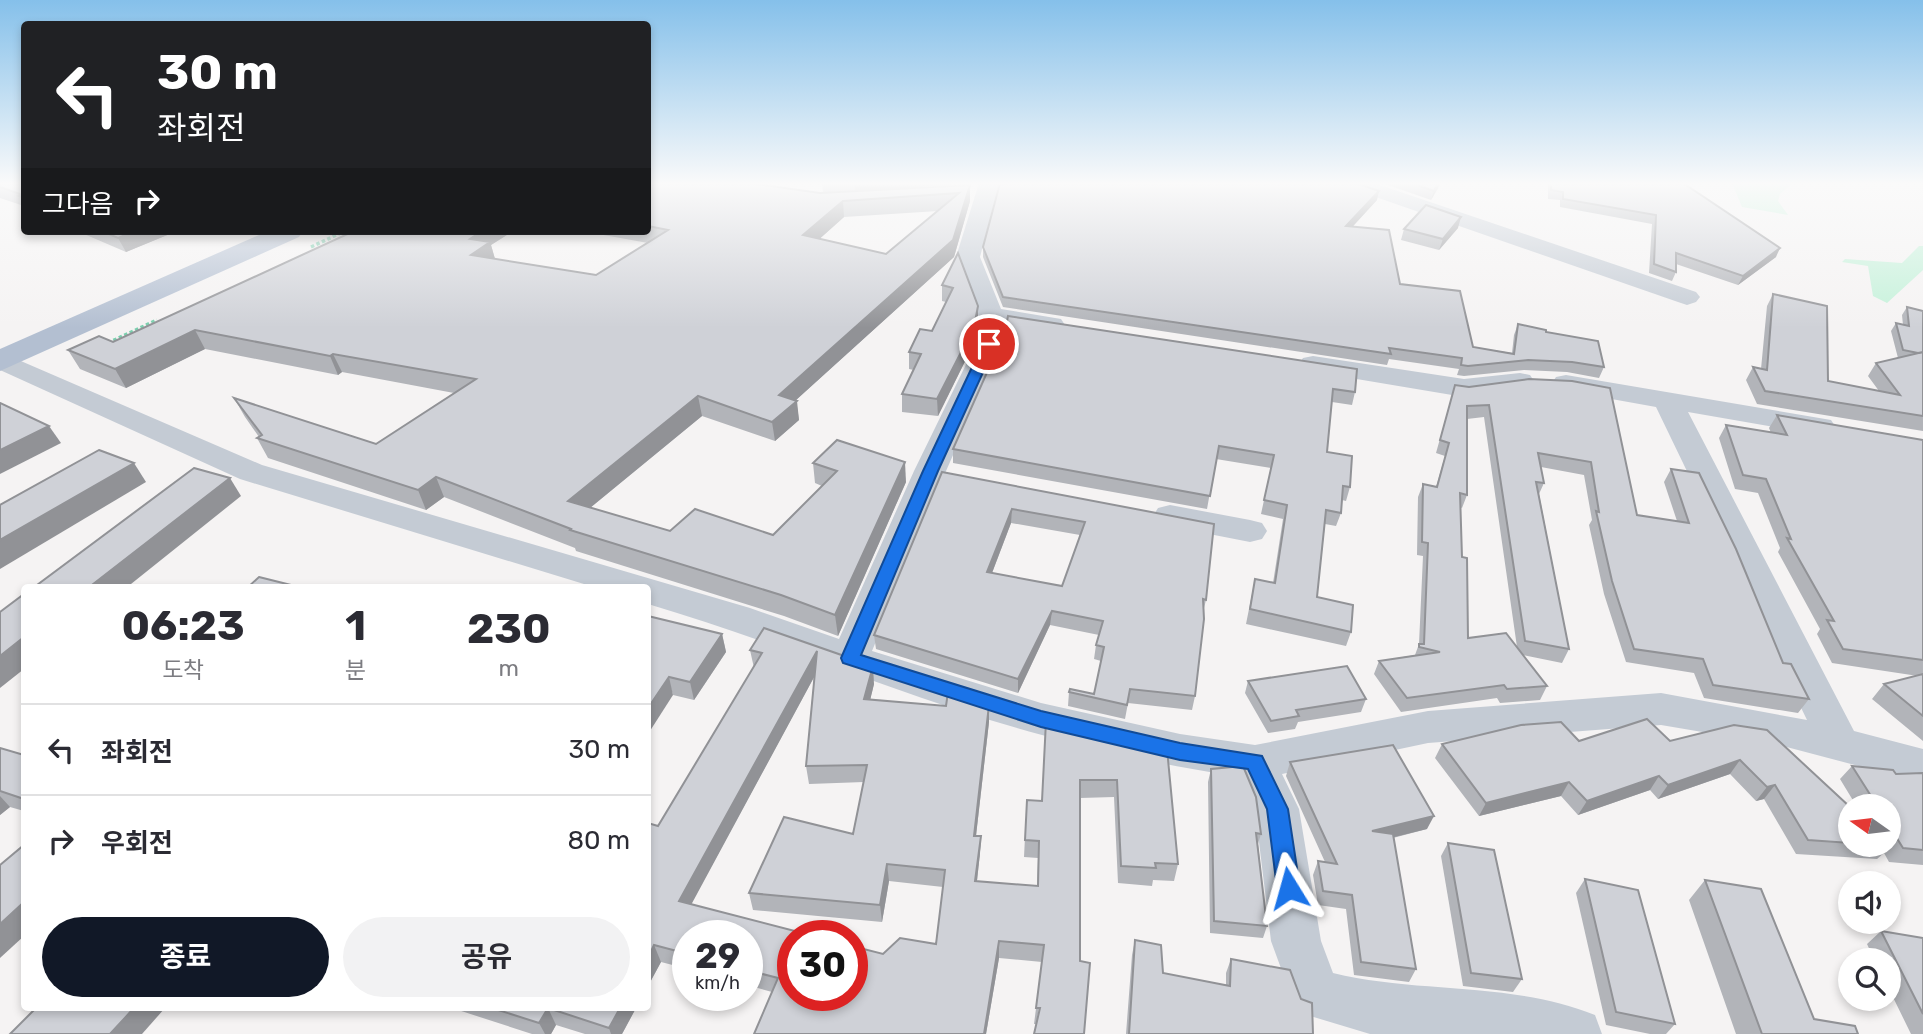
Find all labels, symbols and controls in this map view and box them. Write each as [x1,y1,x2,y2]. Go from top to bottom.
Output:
text: 30 m [157,43,278,101]
icon: left [42,49,133,140]
text: 좌회전 [157,109,245,147]
icon: right [128,182,166,220]
text: 그다음 [42,189,114,220]
pin [959,314,1019,374]
icon: arrive [970,325,1008,363]
text: 06:23 [122,601,245,651]
text: 1 [345,601,366,651]
text: 230 [467,604,550,654]
text: m [498,654,519,682]
text: 도착 [162,656,204,684]
text: 분 [345,656,366,684]
icon: left [42,731,80,769]
text: 30 m [568,734,630,765]
text: 좌회전 [101,737,173,768]
north arrow [1838,794,1900,858]
map controls [1838,794,1901,1011]
icon: right [42,822,80,860]
text: 80 m [567,825,630,856]
text: 우회전 [101,828,173,859]
position arrow [1252,851,1326,925]
button: sound [1838,871,1901,934]
button: 종료 [42,917,329,997]
button: 공유 [343,917,630,997]
speed limit sign: 30 [777,920,868,1011]
text: 29 [695,935,740,977]
button: search [1838,948,1901,1011]
text: km/h [695,972,740,994]

